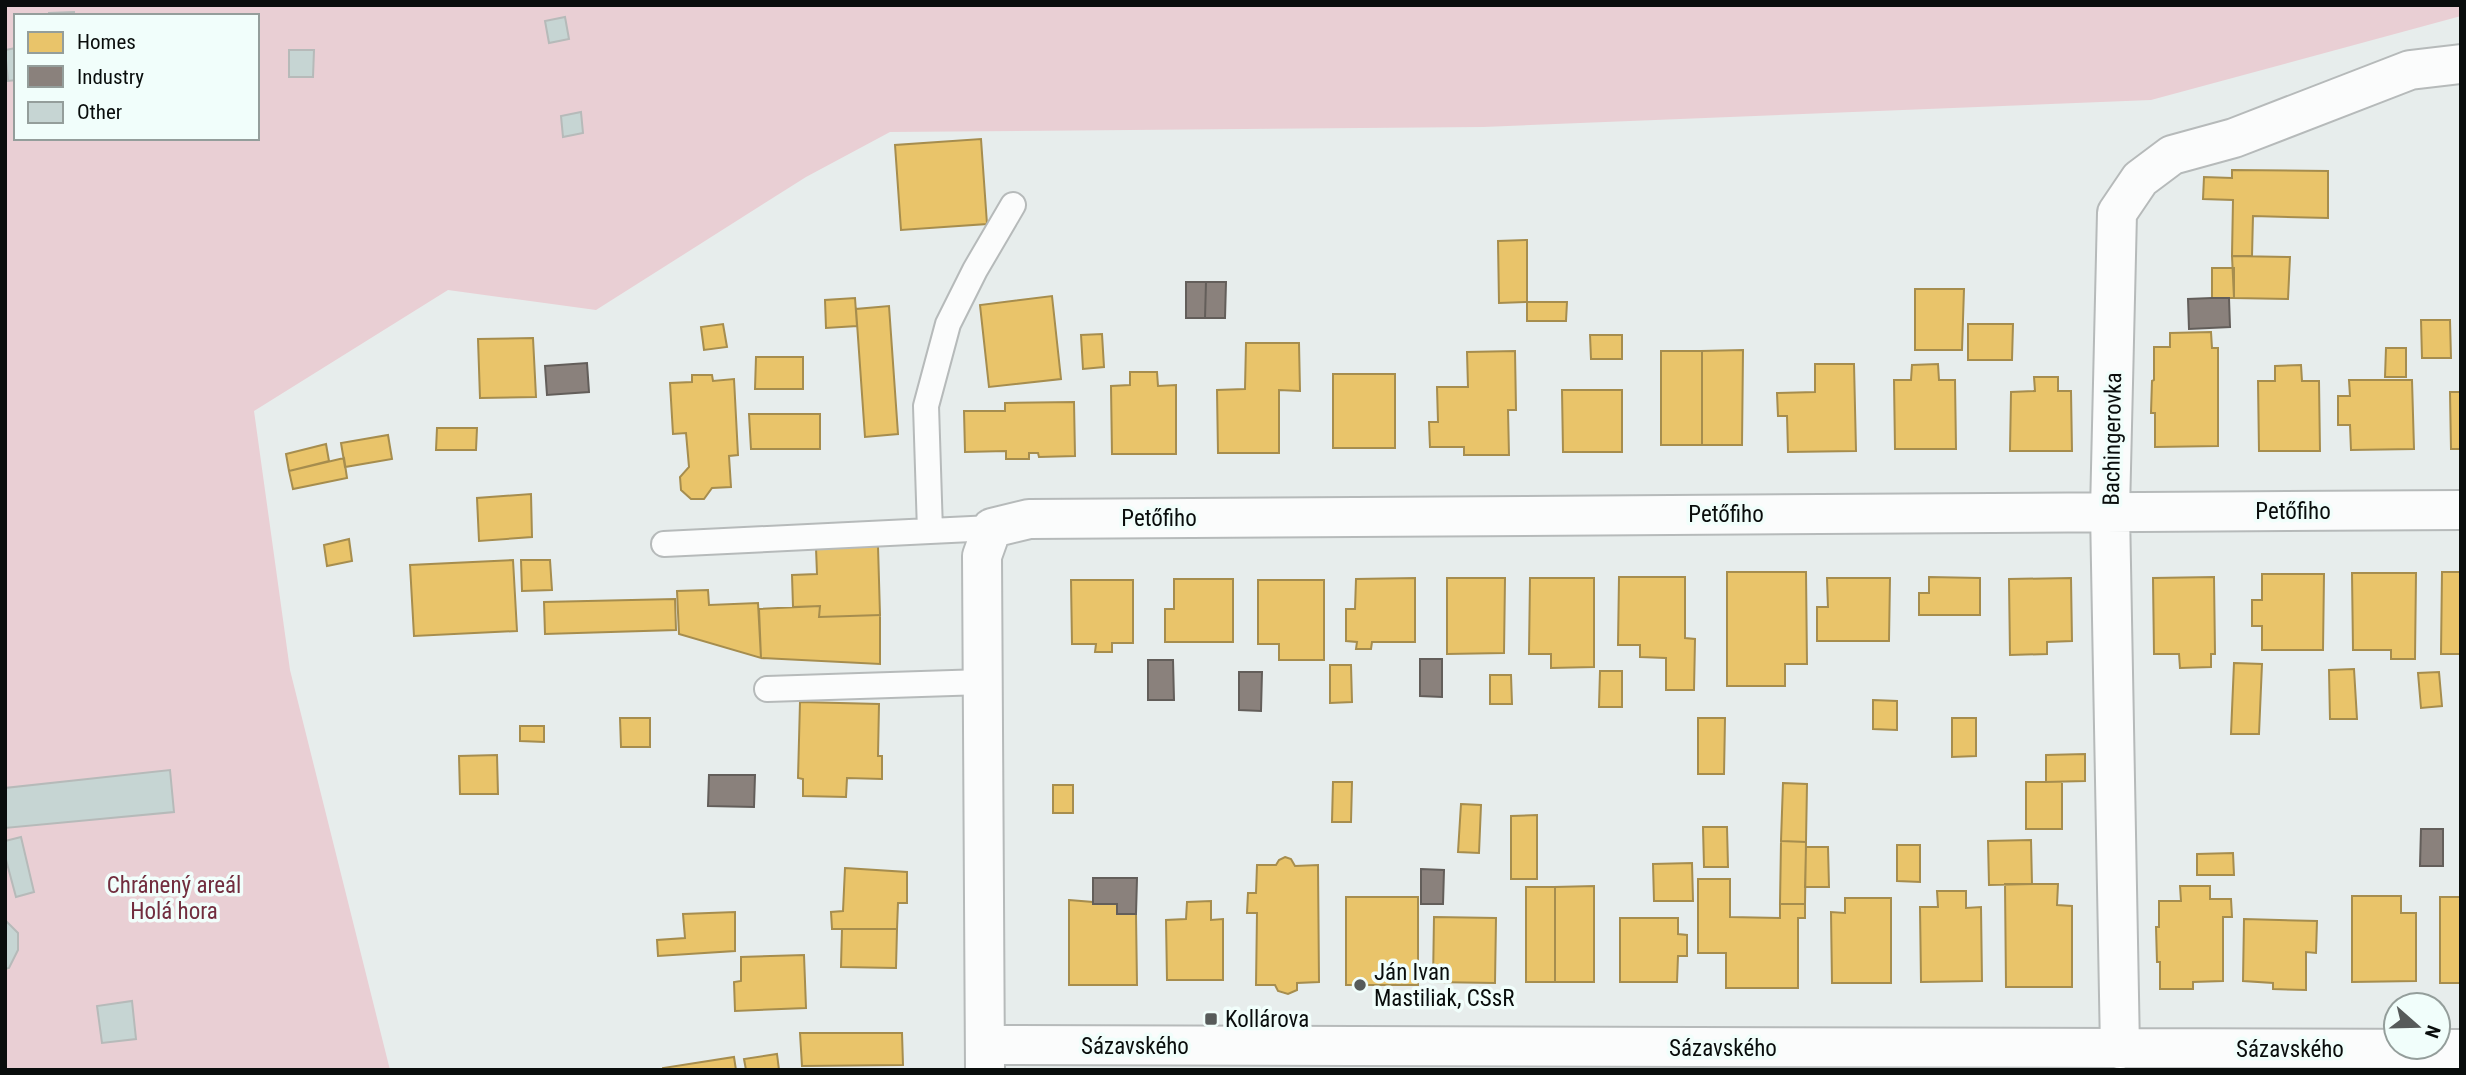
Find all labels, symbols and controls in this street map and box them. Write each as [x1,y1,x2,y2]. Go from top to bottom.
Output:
legend [14,14,259,140]
text: Homes [77,30,136,54]
text: Industry [77,65,144,89]
text: Other [77,100,122,124]
street label: Bachingerovka [2098,372,2127,506]
street label: Petőfiho [2255,498,2331,525]
street label: Petőfiho [1688,501,1764,528]
street label: Petőfiho [1121,505,1197,532]
park label: Chránený areál Holá hora [107,872,241,925]
place label: Ján Ivan Mastiliak, CSsR [1374,959,1514,1012]
marker: Ján Ivan Mastiliak, CSsR [1352,977,1368,993]
north arrow [2382,991,2452,1061]
place label: Kollárova [1225,1006,1309,1033]
marker: Kollárova [1203,1011,1219,1027]
text: N [2420,1022,2445,1041]
street label: Sázavského [1081,1033,1189,1060]
street label: Sázavského [1669,1035,1777,1062]
street label: Sázavského [2236,1036,2344,1063]

